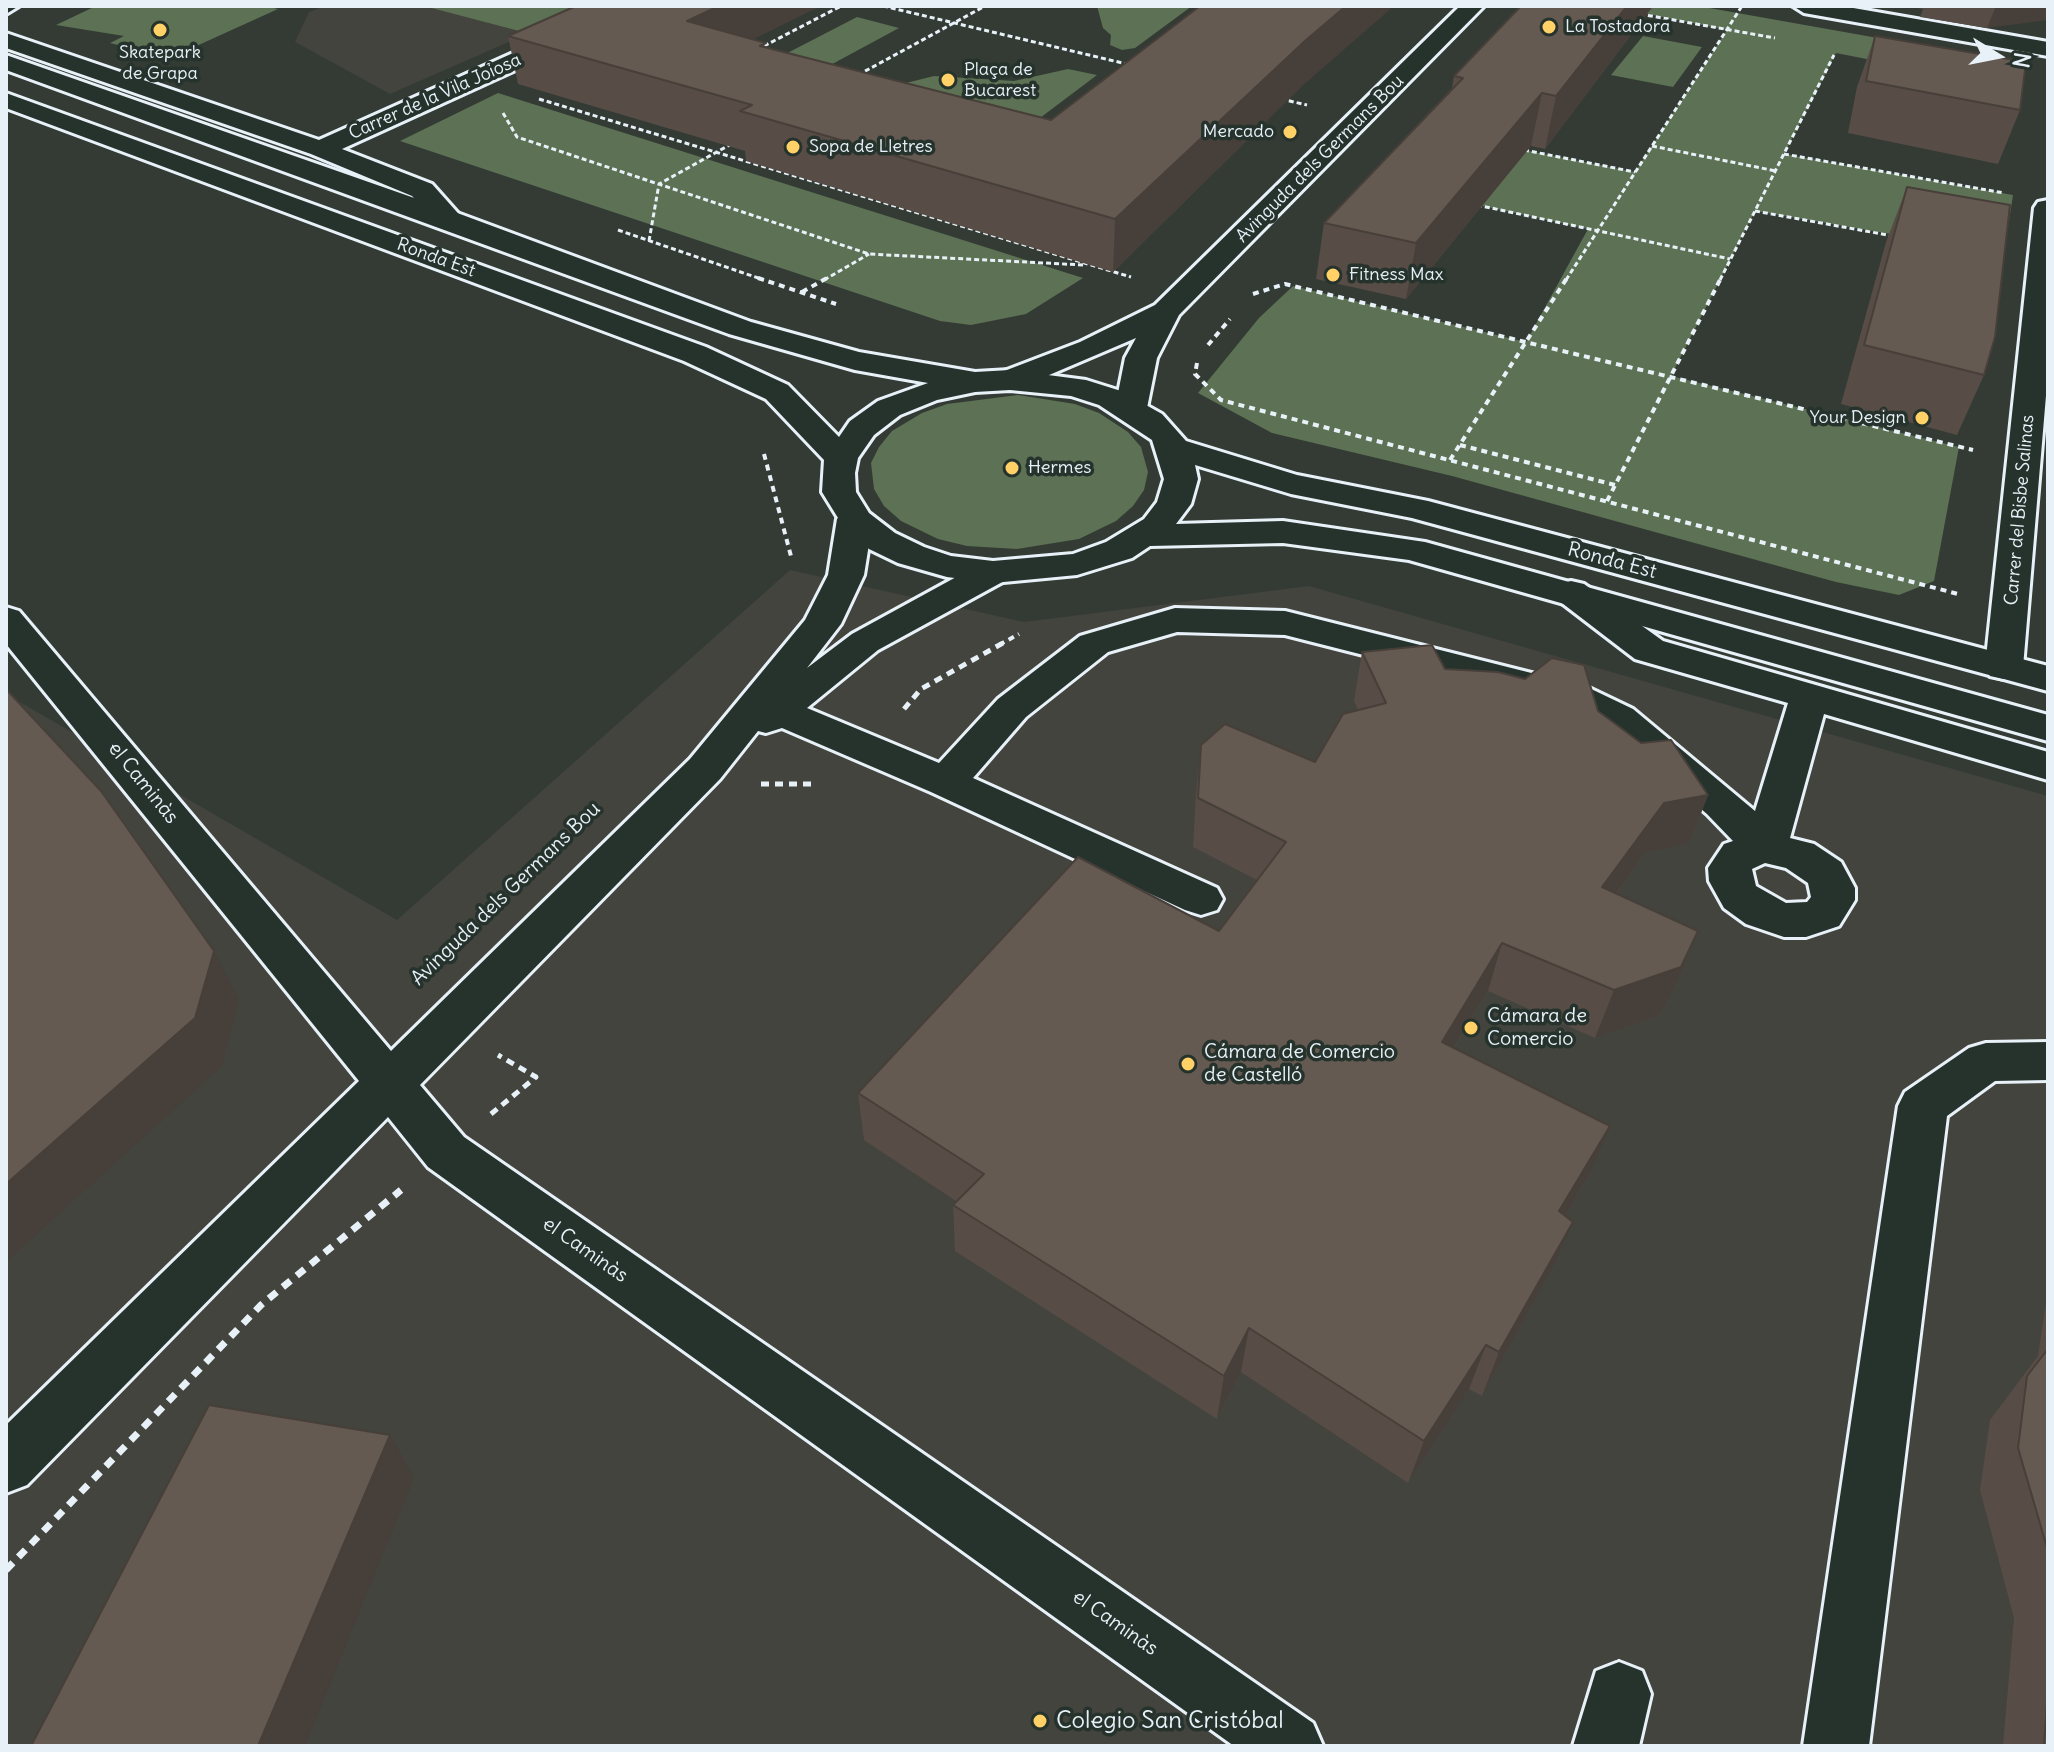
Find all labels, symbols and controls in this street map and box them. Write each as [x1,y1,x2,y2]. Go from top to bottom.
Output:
place label: La Tostadora [1565,16,1670,38]
north arrow [1958,16,2038,96]
marker: La Tostadora [1540,18,1558,36]
marker: Skatepark de Grapa [151,21,169,39]
place label: Skatepark de Grapa [119,42,201,84]
street label: Carrer de la Vila Joiosa [346,49,524,145]
text: N [2007,50,2037,70]
place label: Plaça de Bucarest [964,59,1036,102]
marker: Plaça de Bucarest [939,71,957,89]
street label: Avinguda dels Germans Bou [1232,71,1408,247]
place label: Mercado [1203,121,1274,143]
marker: Mercado [1281,123,1299,141]
place label: Sopa de Lletres [809,136,933,158]
marker: Sopa de Lletres [784,138,802,156]
street label: Ronda Est [394,234,478,282]
place label: Fitness Max [1349,264,1444,286]
marker: Fitness Max [1324,266,1342,284]
place label: Your Design [1810,407,1906,429]
marker: Your Design [1913,409,1931,427]
street label: Carrer del Bisbe Salinas [2001,414,2039,606]
place label: Hermes [1028,457,1092,479]
marker: Hermes [1003,459,1021,477]
street label: Ronda Est [1565,538,1659,584]
street label: el Caminàs [103,737,183,829]
street label: Avinguda dels Germans Bou [406,797,606,991]
place label: Cámara de Comercio [1487,1004,1587,1051]
marker: Cámara de Comercio [1462,1019,1480,1037]
place label: Cámara de Comercio de Castelló [1204,1040,1395,1087]
marker: Cámara de Comercio de Castelló [1179,1055,1197,1073]
street label: el Caminàs [538,1212,632,1288]
street label: el Caminàs [1068,1585,1162,1661]
place label: Colegio San Cristóbal [1056,1707,1284,1735]
marker: Colegio San Cristóbal [1031,1712,1049,1730]

